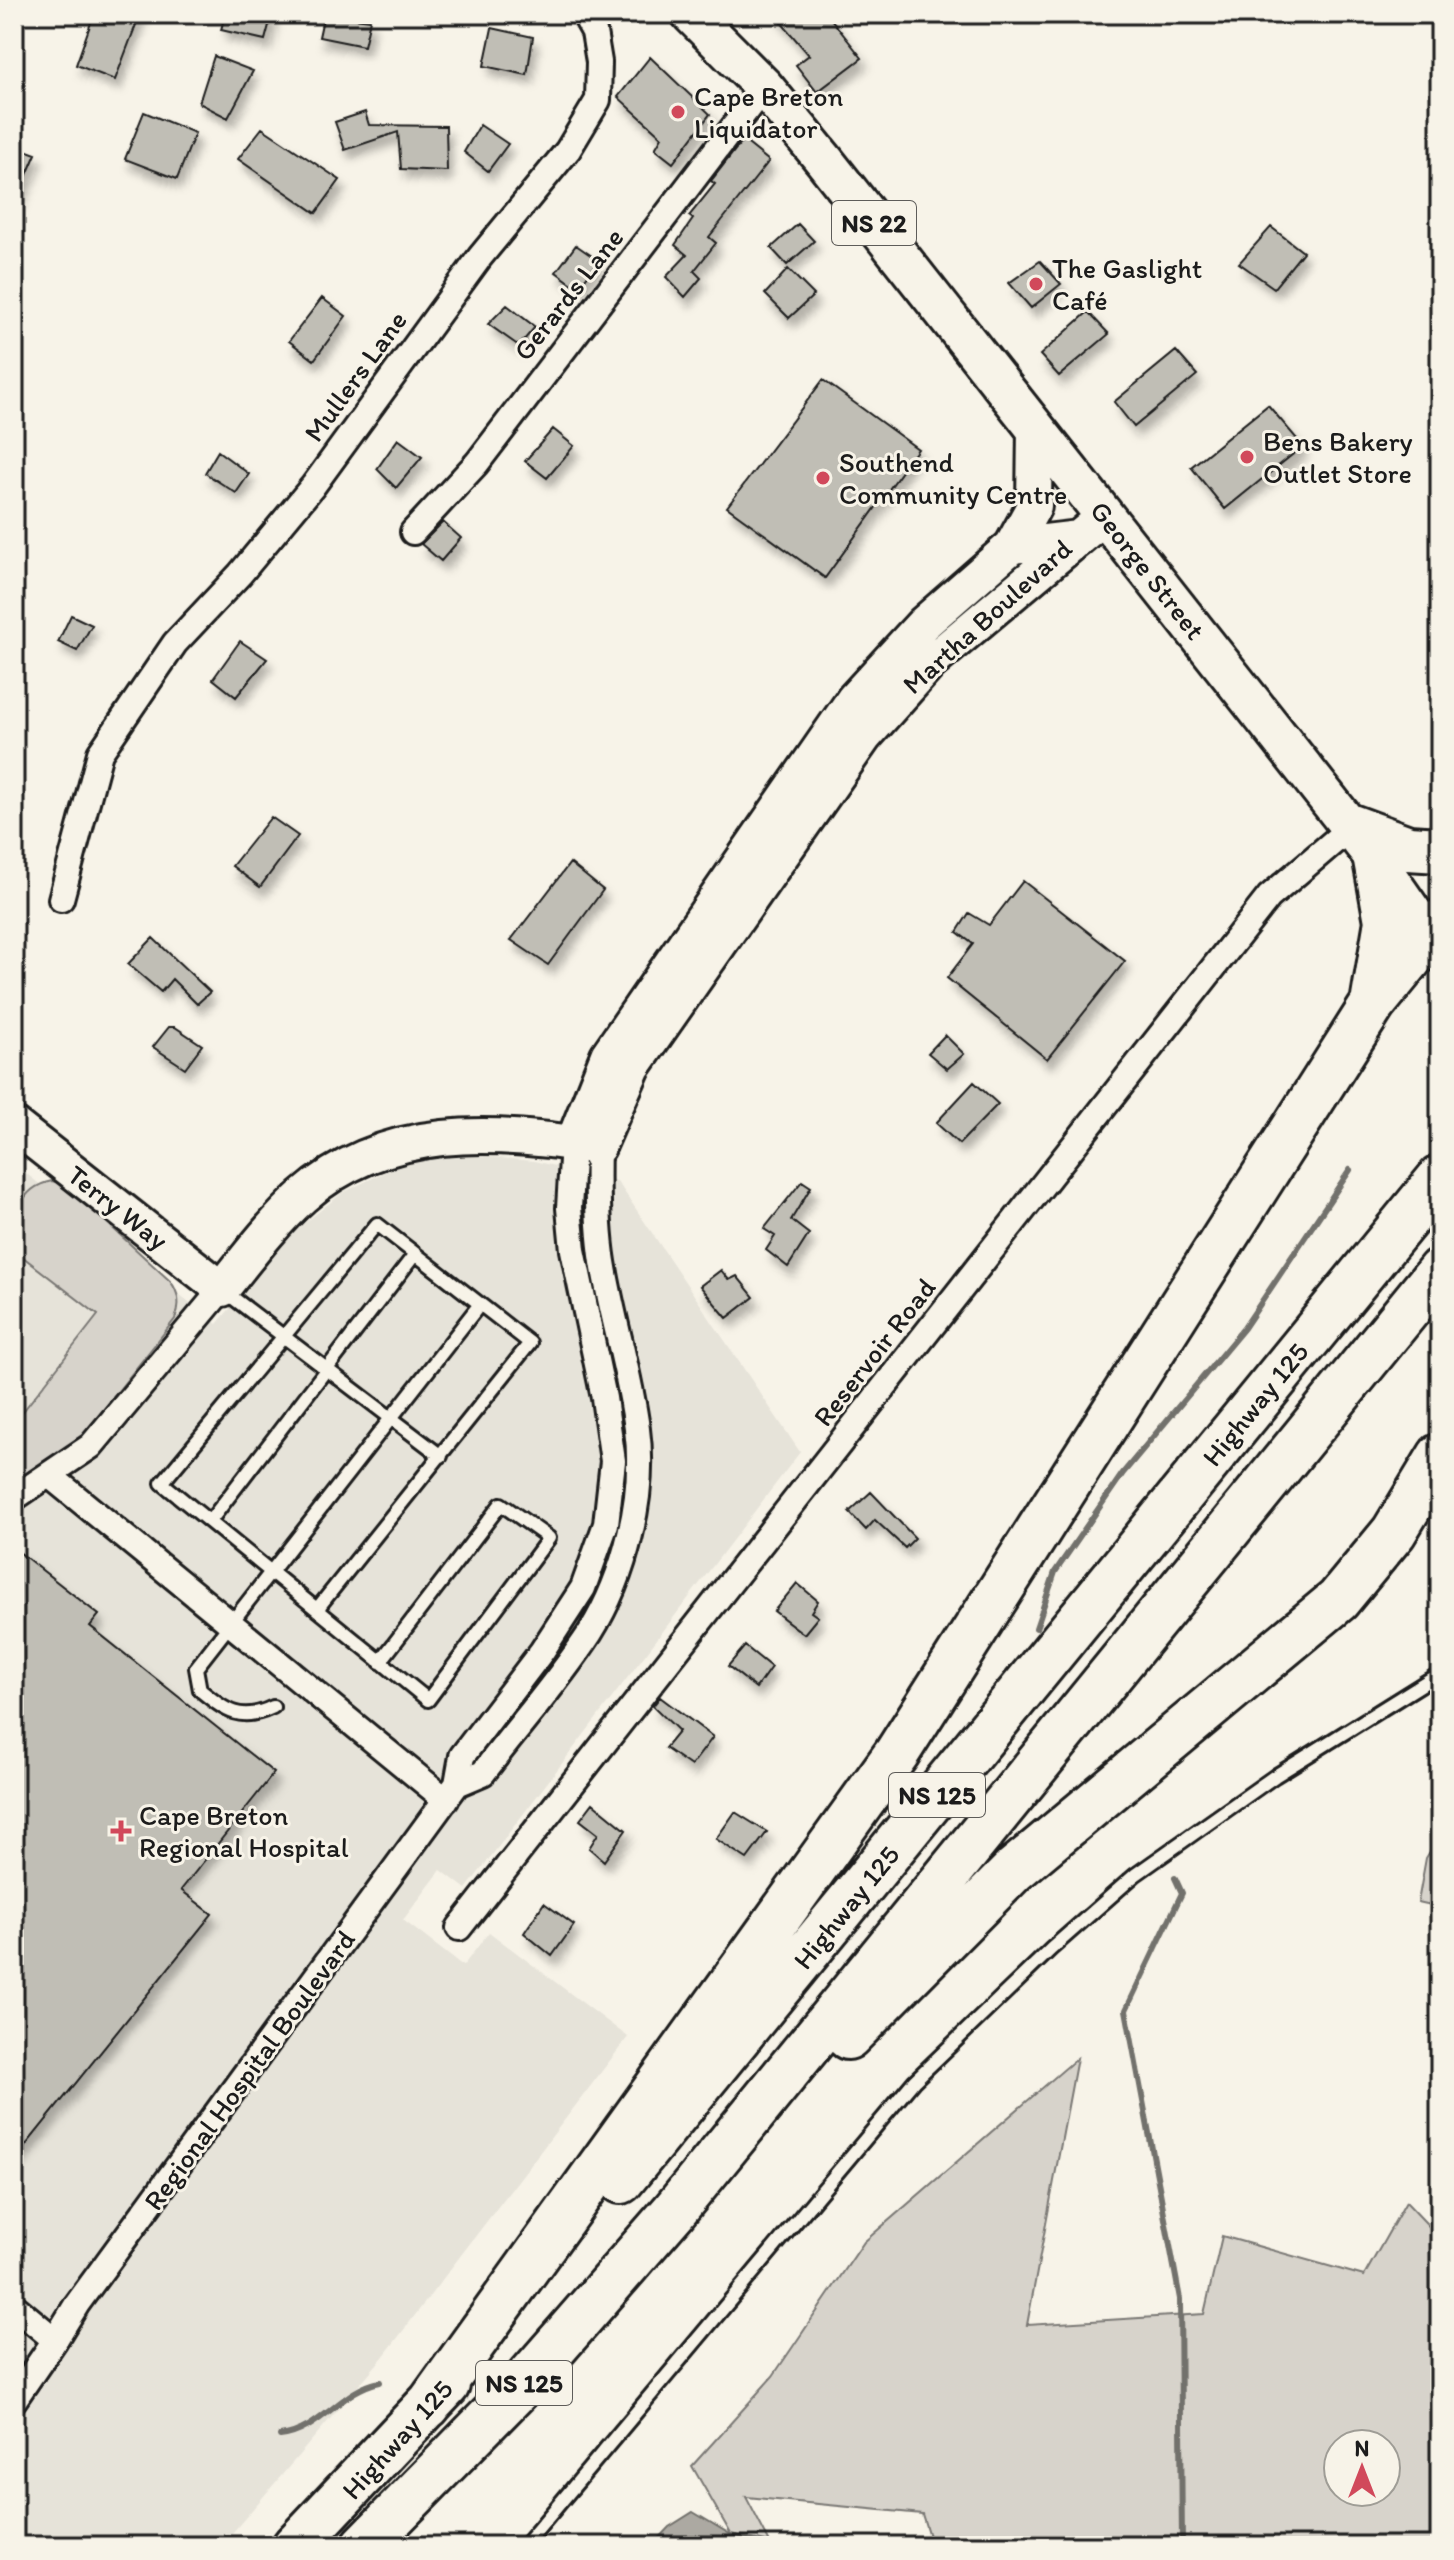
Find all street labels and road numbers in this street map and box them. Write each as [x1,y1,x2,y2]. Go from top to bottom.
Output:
road number: NS 22 [832,201,916,245]
street label: Gerards Lane [506,221,630,367]
street label: Mullers Lane [296,304,414,448]
street label: George Street [1083,494,1213,646]
street label: Martha Boulevard [895,531,1079,701]
street label: Terry Way [61,1157,175,1257]
street label: Reservoir Road [806,1271,942,1433]
street label: Highway 125 [1195,1335,1315,1473]
road number: NS 125 [889,1773,985,1817]
street label: Highway 125 [786,1838,906,1976]
street label: Regional Hospital Boulevard [136,1923,362,2217]
road number: NS 125 [476,2361,572,2405]
street label: Highway 125 [334,2372,460,2506]

